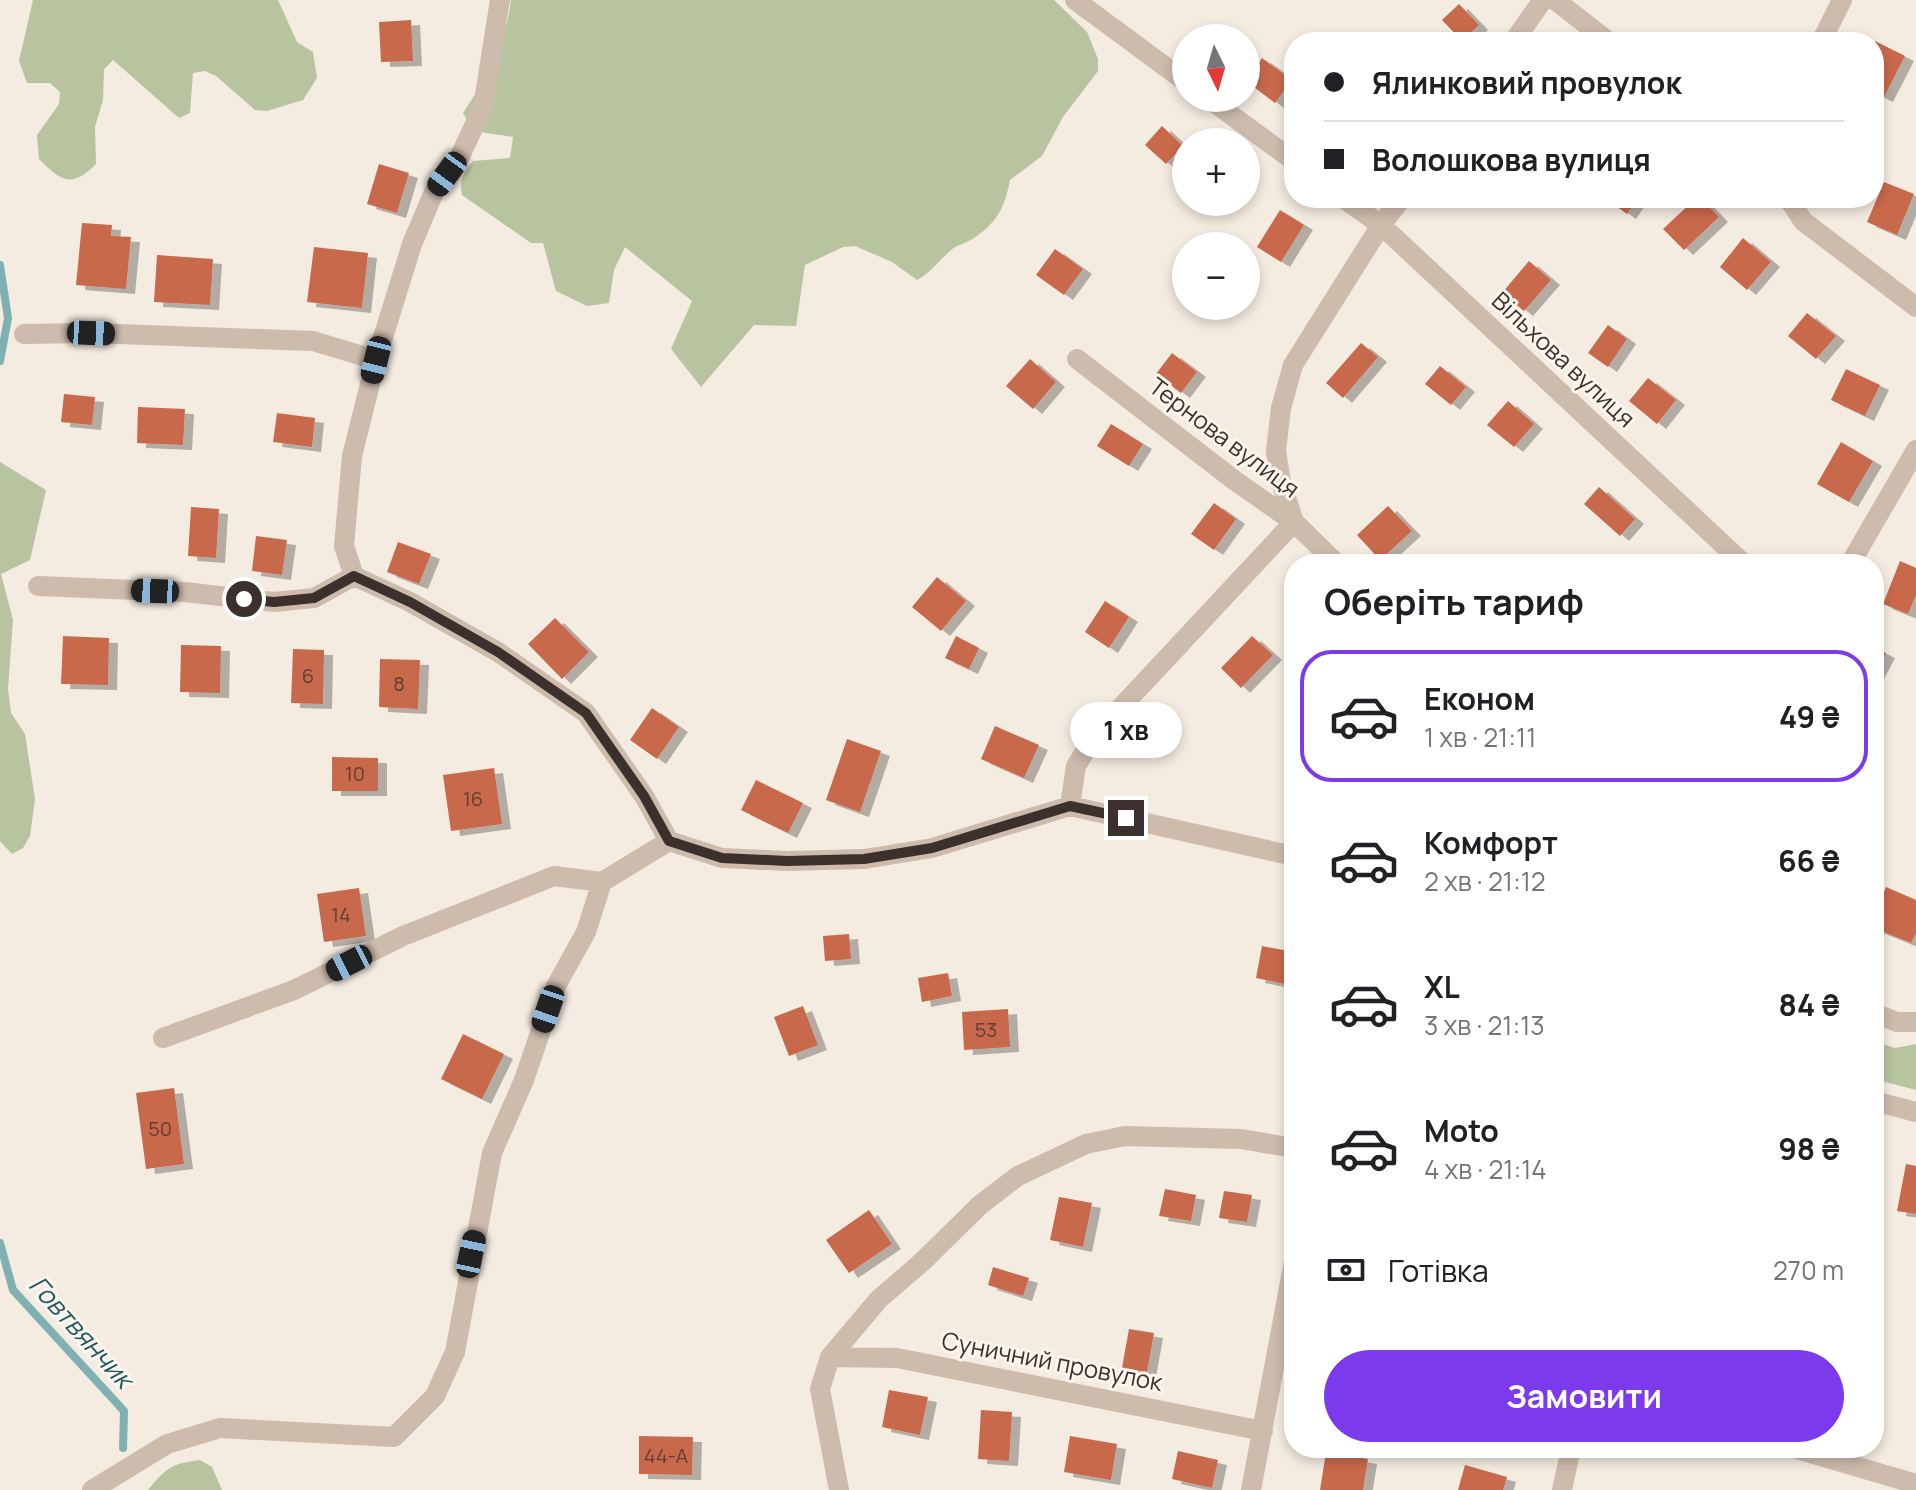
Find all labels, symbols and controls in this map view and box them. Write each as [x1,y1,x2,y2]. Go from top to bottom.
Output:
north arrow [1172,24,1260,112]
map controls [1172,24,1260,320]
text: Ялинковий провулок [1372,62,1682,103]
button: + [1172,128,1260,216]
text: Волошкова вулиця [1372,139,1651,180]
car [423,148,471,200]
button: − [1172,232,1260,320]
street label: Вільхова вулиця [1485,284,1643,434]
car [67,320,115,346]
car [359,334,393,386]
street label: Тернова вулиця [1143,369,1307,504]
text: Оберіть тариф [1324,577,1584,626]
car [131,578,179,604]
route start [226,581,262,617]
house number: 6 [302,662,314,689]
house number: 8 [393,670,405,697]
text: Економ [1424,678,1535,719]
icon: car [1328,680,1400,752]
text: 49 ₴ [1779,696,1840,737]
callout: 1 хв [1070,702,1182,758]
text: 1 хв [1103,712,1149,748]
text: 1 хв · 21:11 [1424,719,1536,755]
house number: 10 [345,760,365,787]
house number: 16 [463,785,483,812]
route end [1108,800,1144,836]
text: Комфорт [1424,822,1558,863]
icon: car [1328,824,1400,896]
text: 66 ₴ [1778,840,1840,881]
text: 2 хв · 21:12 [1424,863,1546,899]
house number: 14 [331,901,351,928]
car [322,941,376,985]
text: XL [1424,966,1460,1007]
icon: car [1328,968,1400,1040]
car [529,982,567,1036]
text: 84 ₴ [1779,984,1840,1025]
text: 3 хв · 21:13 [1424,1007,1545,1043]
house number: 53 [975,1016,997,1043]
text: Moto [1424,1110,1499,1151]
icon: car [1328,1112,1400,1184]
house number: 50 [148,1115,172,1142]
text: 98 ₴ [1778,1128,1840,1169]
text: 4 хв · 21:14 [1424,1151,1547,1187]
car [454,1228,488,1280]
icon: cash [1324,1248,1368,1292]
text: Готівка [1388,1250,1489,1291]
text: 270 m [1773,1252,1844,1288]
water label: Говтвянчик [22,1267,145,1398]
street label: Суничний провулок [939,1323,1166,1398]
button: Замовити [1324,1350,1844,1442]
house number: 44-А [644,1442,689,1469]

